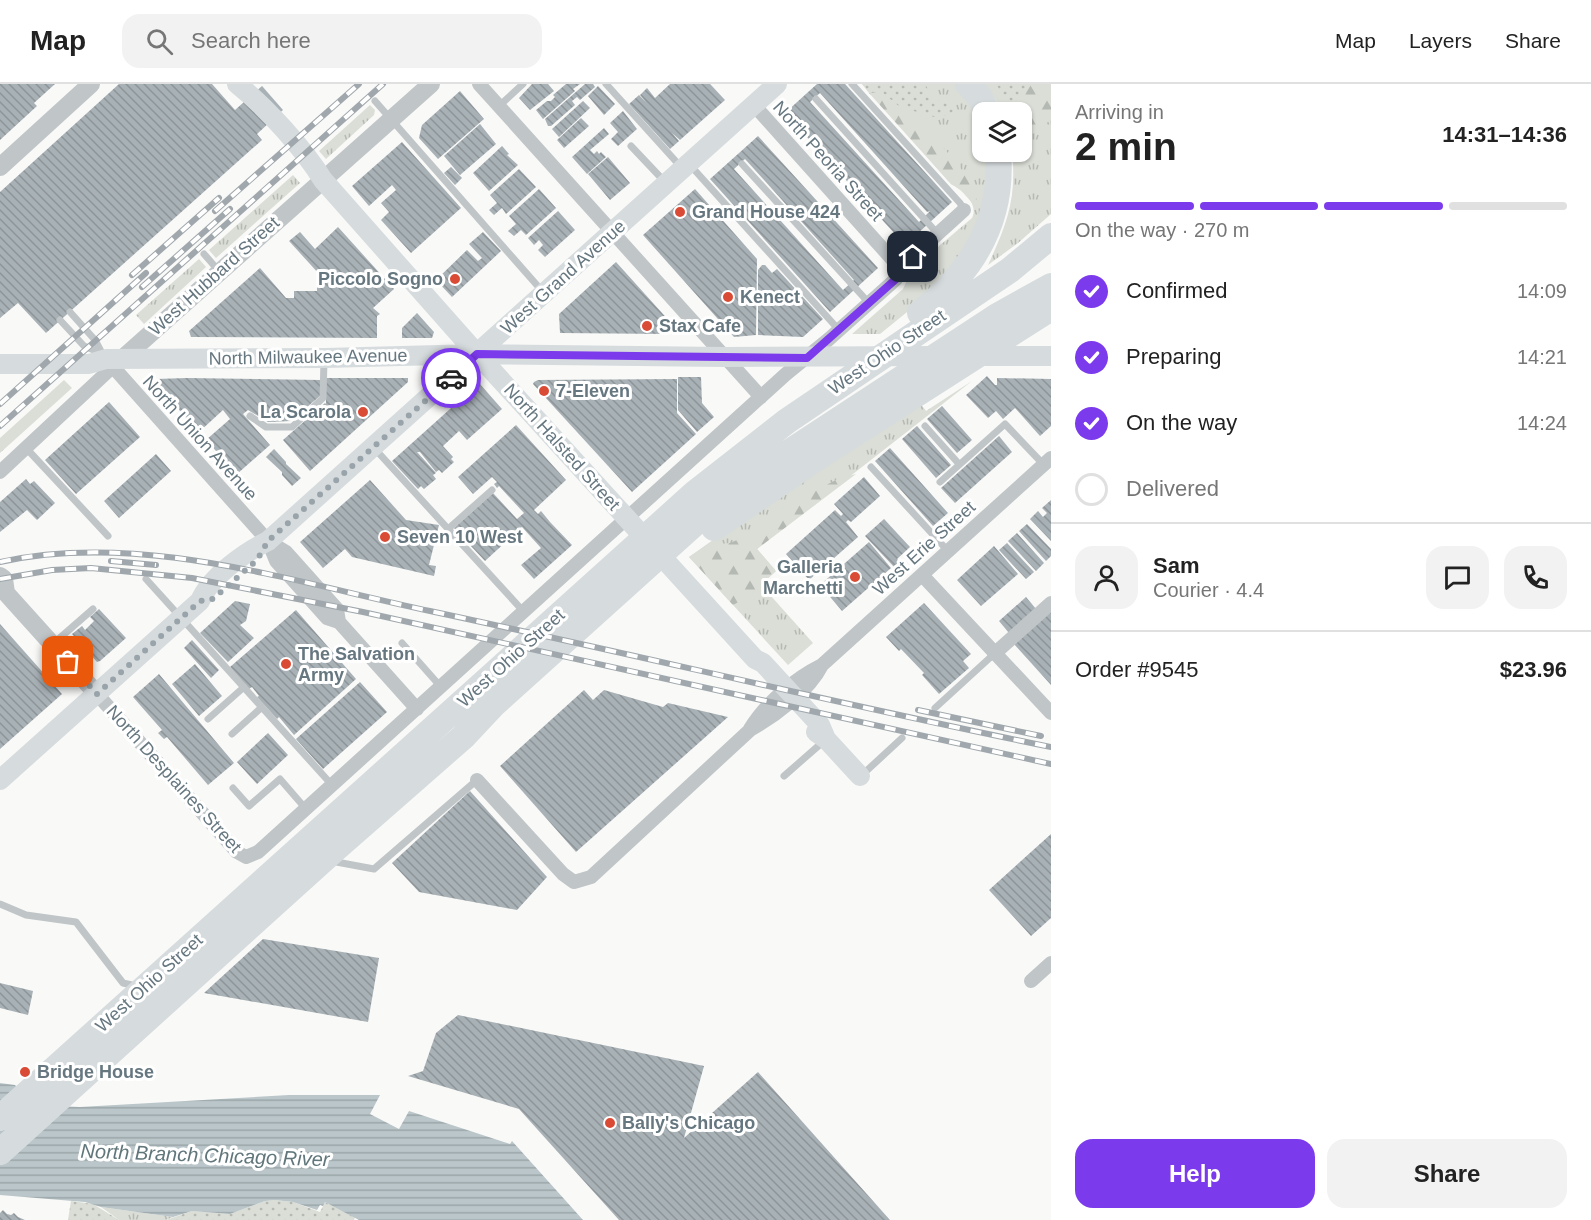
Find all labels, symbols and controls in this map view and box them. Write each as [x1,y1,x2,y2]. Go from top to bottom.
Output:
search box [122,14,542,68]
text: Map [30,25,86,56]
icon: search [143,25,176,58]
text: Search here [191,28,311,53]
text: Map [1335,29,1376,52]
text: Layers [1409,29,1472,52]
text: Share [1505,29,1561,52]
street label: North Peoria Street [769,97,887,225]
text: Arriving in [1075,101,1164,123]
map controls [972,102,1032,162]
button: layers [972,102,1032,162]
text: 14:31–14:36 [1442,122,1567,147]
text: 2 min [1075,125,1177,168]
place label: Grand House 424 [692,202,840,222]
marker: Grand House 424 [673,205,687,219]
street label: West Hubbard Street [145,212,283,340]
street label: West Grand Avenue [497,216,629,338]
text: On the way · 270 m [1075,219,1250,241]
pin [887,231,938,282]
icon: home [896,240,929,273]
place label: Piccolo Sogno [318,269,443,289]
marker: Piccolo Sogno [448,272,462,286]
icon: check [1075,275,1108,308]
text: Confirmed [1126,278,1227,303]
text: 14:09 [1517,280,1567,302]
place label: Kenect [740,287,800,307]
marker: Kenect [721,290,735,304]
street label: West Ohio Street [825,305,949,399]
place label: Stax Cafe [659,316,741,336]
marker: Stax Cafe [640,319,654,333]
icon: check [1075,341,1108,374]
text: Preparing [1126,344,1221,369]
street label: North Milwaukee Avenue [208,345,408,369]
text: 14:21 [1517,346,1567,368]
courier [421,348,481,408]
icon: car [435,362,468,395]
street label: North Union Avenue [139,372,261,504]
street label: North Halsted Street [500,380,624,514]
place label: 7-Eleven [556,381,630,401]
marker: 7-Eleven [537,384,551,398]
place label: La Scarola [260,402,352,422]
marker: La Scarola [356,405,370,419]
icon: check [1075,407,1108,440]
text: On the way [1126,410,1237,435]
text: 14:24 [1517,412,1567,434]
text: Delivered [1126,476,1219,501]
street label: West Erie Street [869,497,979,599]
place label: Seven 10 West [397,527,523,547]
marker: Seven 10 West [378,530,392,544]
button: person [1075,546,1138,609]
button: chat [1426,546,1489,609]
button: phone [1504,546,1567,609]
text: Sam [1153,553,1199,578]
place label: Galleria Marchetti [763,557,844,598]
marker: Galleria Marchetti [848,570,862,584]
text: Courier · 4.4 [1153,579,1264,601]
street label: West Ohio Street [454,605,568,711]
pin [42,636,93,687]
place label: The Salvation Army [298,644,415,685]
icon: bag [51,645,84,678]
marker: The Salvation Army [279,657,293,671]
text: Order #9545 [1075,657,1199,682]
text: $23.96 [1500,657,1567,682]
street label: North Desplaines Street [103,701,245,857]
street label: West Ohio Street [92,930,206,1036]
place label: Bridge House [37,1062,154,1082]
marker: Bridge House [18,1065,32,1079]
place label: Bally's Chicago [622,1113,755,1133]
marker: Bally's Chicago [603,1116,617,1130]
button: Help [1075,1139,1315,1208]
button: Share [1327,1139,1567,1208]
water label: North Branch Chicago River [80,1140,331,1170]

